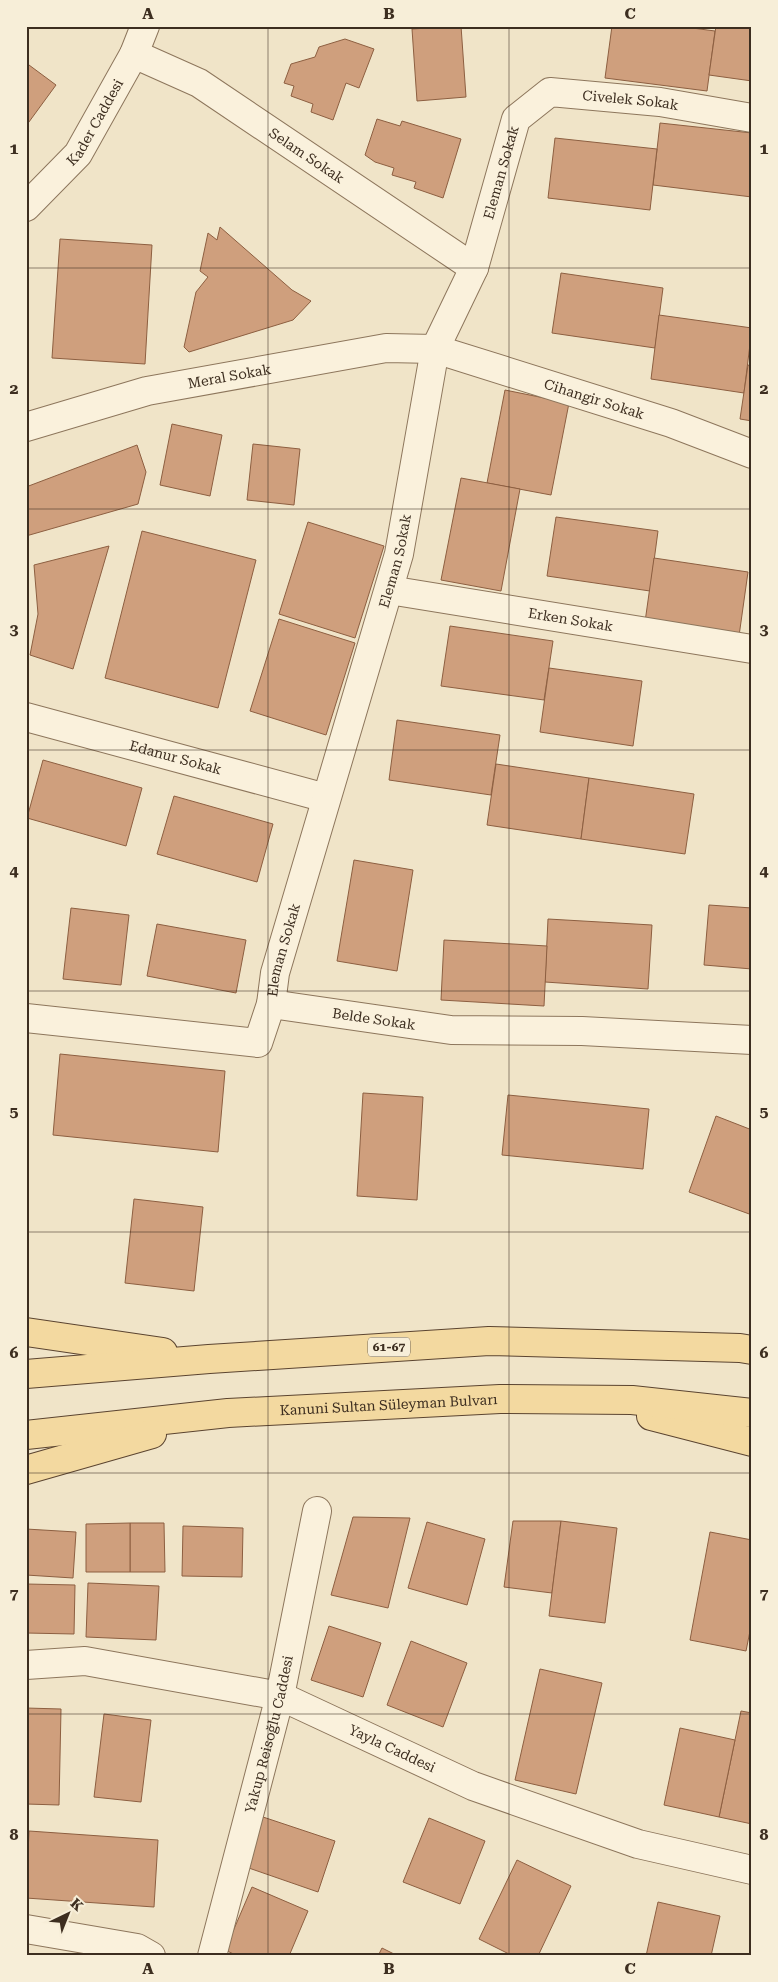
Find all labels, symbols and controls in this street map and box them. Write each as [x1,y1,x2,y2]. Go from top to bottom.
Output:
text: A [142,4,154,23]
text: B [383,4,395,23]
text: C [624,4,636,23]
street label: Kader Caddesi [63,76,127,169]
street label: Civelek Sokak [582,87,680,113]
street label: Eleman Sokak [480,124,522,221]
street label: Selam Sokak [266,125,347,186]
text: 1 [10,139,19,158]
text: 1 [760,139,769,158]
street label: Meral Sokak [186,361,272,392]
street label: Cihangir Sokak [542,376,647,422]
text: 2 [10,379,19,398]
text: 2 [760,379,769,398]
street label: Eleman Sokak [375,513,414,610]
street label: Erken Sokak [527,605,614,634]
text: 3 [10,620,19,639]
text: 3 [760,620,769,639]
street label: Edanur Sokak [128,737,224,778]
text: 4 [10,861,19,880]
text: 4 [760,861,769,880]
street label: Eleman Sokak [264,901,303,998]
street label: Belde Sokak [331,1005,417,1033]
text: 5 [10,1102,19,1121]
text: 5 [760,1102,769,1121]
road number: 61-67 [368,1338,410,1356]
text: 6 [10,1343,19,1362]
text: 6 [760,1343,769,1362]
street label: Kanuni Sultan Süleyman Bulvarı [279,1391,498,1418]
text: 7 [10,1584,19,1603]
text: 7 [760,1584,769,1603]
street label: Yakup Reisoğlu Caddesi [242,1653,296,1815]
street label: Yayla Caddesi [346,1721,439,1776]
text: 8 [10,1825,19,1844]
text: 8 [760,1825,769,1844]
north arrow [42,1890,92,1940]
text: K [67,1895,86,1914]
text: A [142,1959,154,1978]
text: B [383,1959,395,1978]
text: C [624,1959,636,1978]

